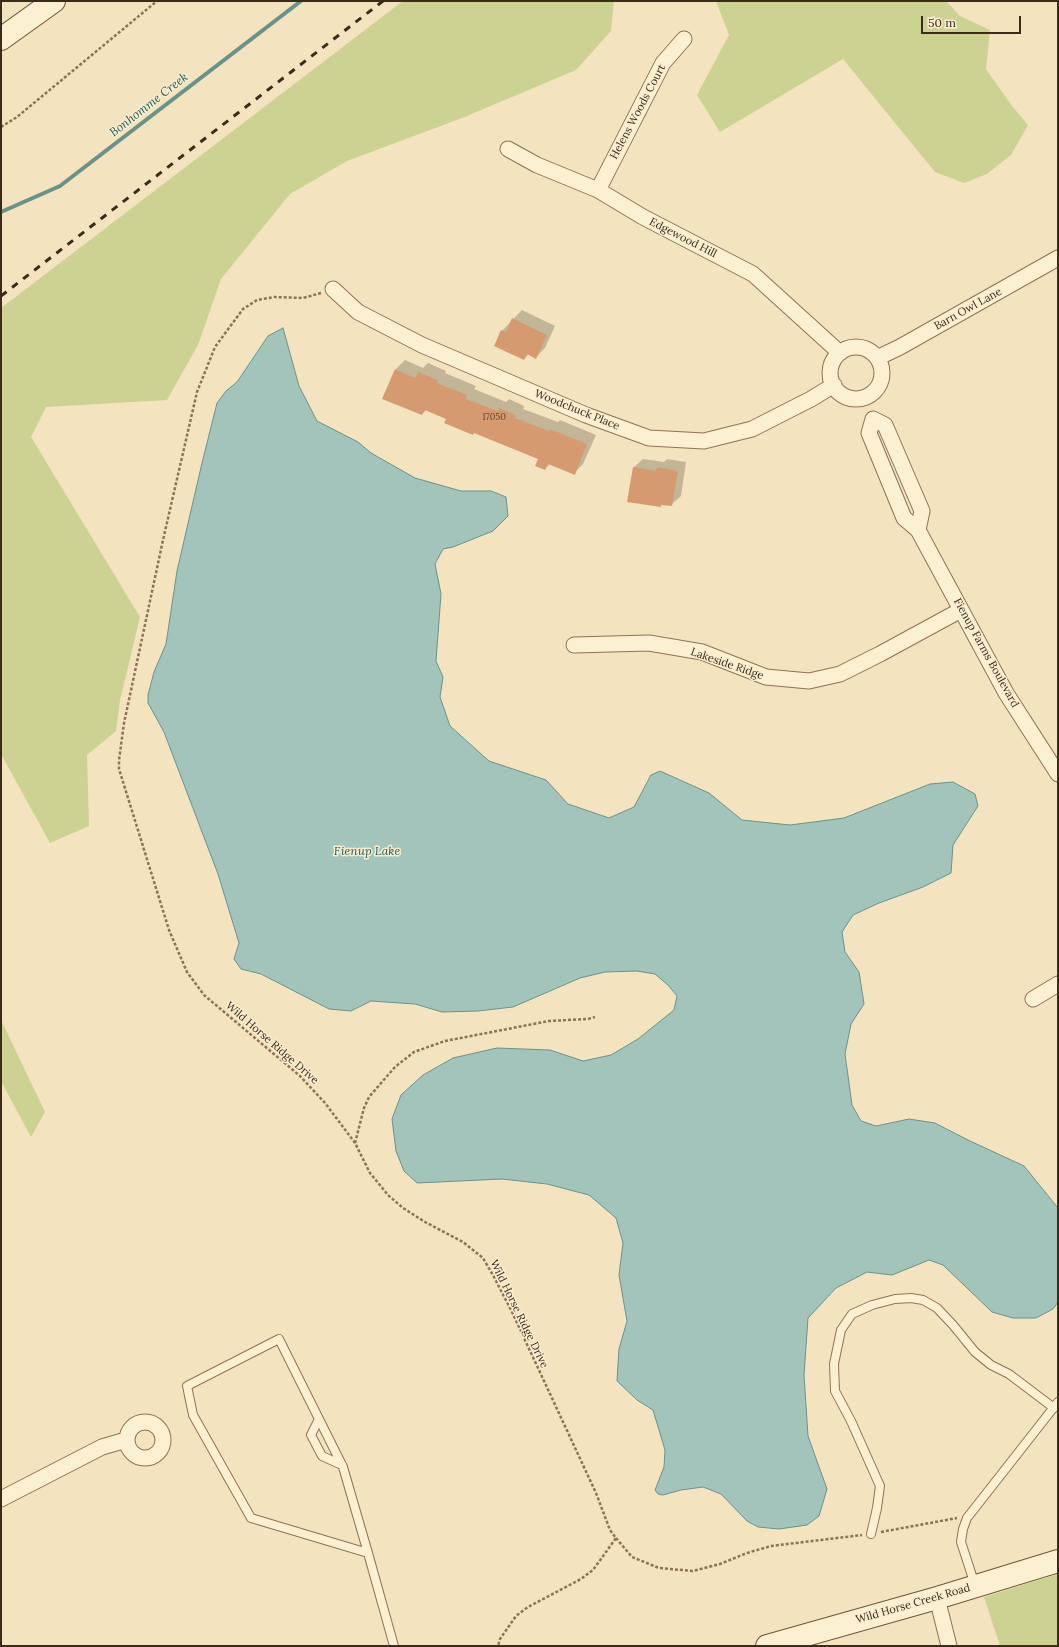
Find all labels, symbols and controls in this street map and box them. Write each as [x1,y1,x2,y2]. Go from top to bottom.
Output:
scale bar [923,8,1023,34]
text: 50 m [928,15,956,30]
street label: Helens Woods Court [607,62,669,162]
water label: Bonhomme Creek [107,70,191,140]
street label: Edgewood Hill [647,215,719,261]
street label: Barn Owl Lane [932,285,1004,333]
street label: Woodchuck Place [533,387,621,433]
house number: 17050 [482,412,506,422]
street label: Fienup Farms Boulevard [950,596,1022,710]
street label: Lakeside Ridge [689,645,765,683]
water label: Fienup Lake [334,845,400,859]
street label: Wild Horse Ridge Drive [223,999,321,1087]
street label: Wild Horse Ridge Drive [487,1258,551,1370]
street label: Wild Horse Creek Road [854,1581,972,1627]

